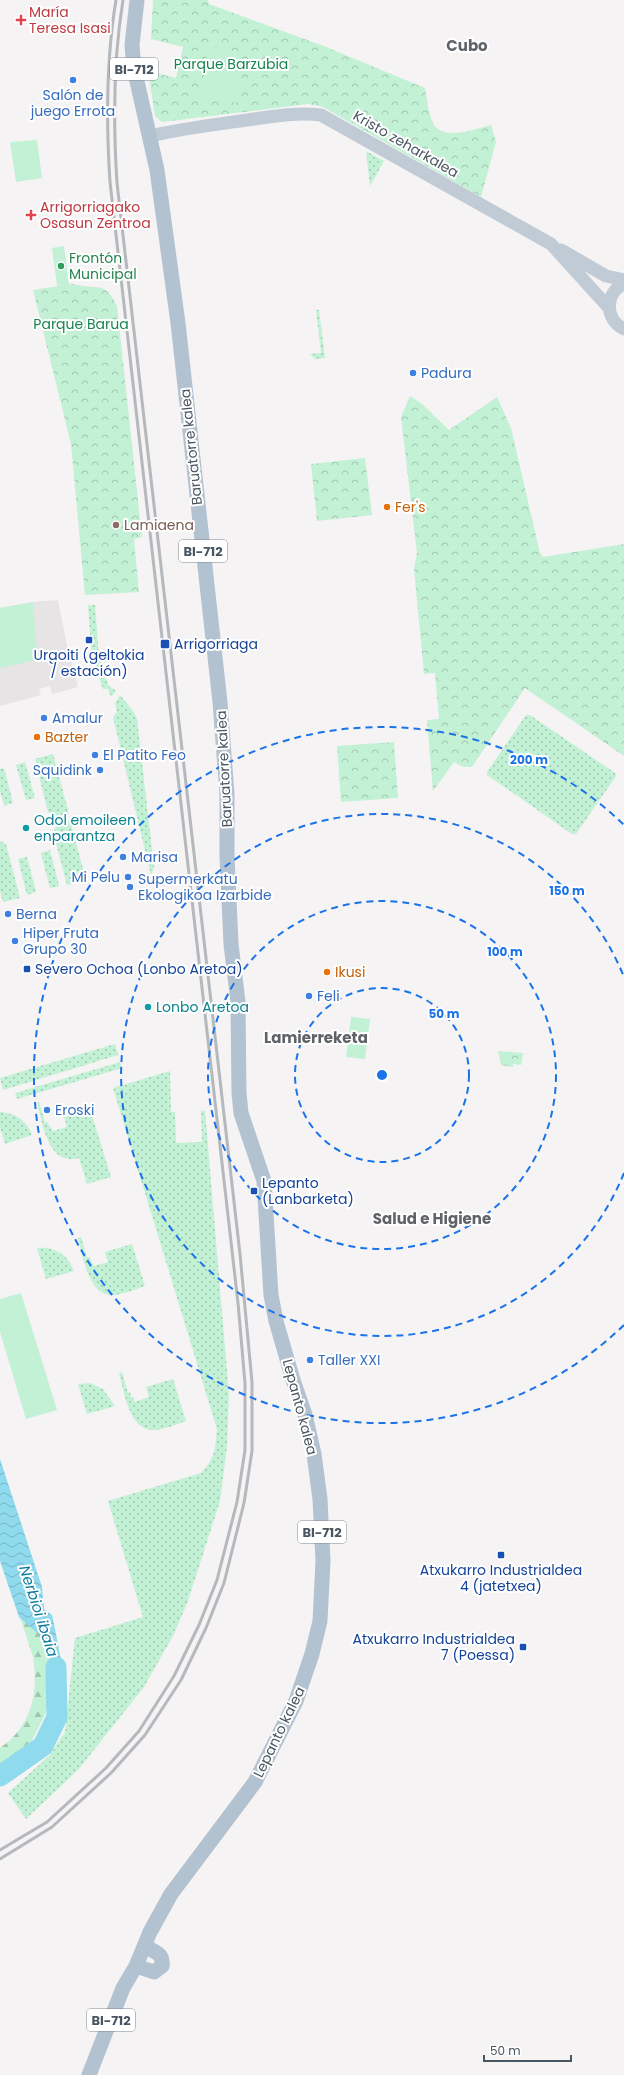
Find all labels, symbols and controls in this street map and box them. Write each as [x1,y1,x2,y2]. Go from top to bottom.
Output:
place label: María Teresa Isasi [29,2,111,38]
marker: María Teresa Isasi [16,15,26,25]
district label: Cubo [446,35,488,56]
park label: Parque Barzubia [174,54,288,74]
road number: BI-712 [110,58,158,80]
marker: Salón de juego Errota [68,75,78,85]
place label: Salón de juego Errota [30,85,115,121]
street label: Kristo zeharkalea [349,106,463,182]
place label: Arrigorriagako Osasun Zentroa [40,197,151,233]
marker: Arrigorriagako Osasun Zentroa [25,209,37,221]
place label: Frontón Municipal [69,248,137,284]
marker: Frontón Municipal [56,261,66,271]
park label: Parque Barua [33,314,129,334]
place label: Padura [421,363,472,383]
marker: Padura [408,368,418,378]
street label: Baruatorre kalea [175,388,207,506]
place label: Fer's [395,497,426,517]
marker: Fer's [382,502,392,512]
place label: Lamiaena [124,515,194,535]
marker: Lamiaena [111,520,121,530]
road number: BI-712 [179,540,227,562]
place label: Arrigorriaga [174,634,258,654]
marker: Urgoiti (geltokia / estación) [84,635,94,645]
marker: Arrigorriaga [159,638,171,650]
place label: Urgoiti (geltokia / estación) [34,645,144,681]
place label: Amalur [52,708,103,728]
street label: Baruatorre kalea [211,710,237,828]
marker: Amalur [39,713,49,723]
place label: Bazter [45,727,88,747]
marker: Bazter [32,732,42,742]
place label: El Patito Feo [103,745,186,765]
marker: El Patito Feo [90,750,100,760]
text: 200 m [510,751,548,768]
place label: Squidink [33,760,93,780]
marker: Squidink [95,765,105,775]
place label: Odol emoileen enparantza [34,810,136,846]
marker: Odol emoileen enparantza [21,823,31,833]
place label: Marisa [131,847,178,867]
marker: Marisa [118,852,128,862]
place label: Mi Pelu [72,867,120,887]
place label: Supermerkatu Ekologikoa Izarbide [138,869,272,905]
marker: Mi Pelu [123,872,133,882]
marker: Supermerkatu Ekologikoa Izarbide [125,882,135,892]
text: 150 m [549,882,585,899]
place label: Berna [16,904,57,924]
marker: Berna [3,909,13,919]
place label: Hiper Fruta Grupo 30 [23,923,99,959]
marker: Hiper Fruta Grupo 30 [10,936,20,946]
text: 100 m [487,943,523,960]
place label: Severo Ochoa (Lonbo Aretoa) [35,959,243,979]
place label: Ikusi [335,962,365,982]
marker: Severo Ochoa (Lonbo Aretoa) [22,964,32,974]
marker: Ikusi [322,967,332,977]
place label: Feli [317,986,340,1006]
marker: Feli [304,991,314,1001]
place label: Lonbo Aretoa [156,997,249,1017]
marker: Lonbo Aretoa [143,1002,153,1012]
text: 50 m [429,1005,460,1022]
district label: Lamierreketa [264,1027,368,1048]
centre of rings [375,1068,389,1082]
place label: Eroski [55,1100,94,1120]
marker: Eroski [42,1105,52,1115]
place label: Lepanto (Lanbarketa) [262,1173,354,1209]
marker: Lepanto (Lanbarketa) [249,1186,259,1196]
district label: Salud e Higiene [373,1208,491,1229]
place label: Taller XXI [318,1350,380,1370]
marker: Taller XXI [305,1355,315,1365]
street label: Lepanto kalea [278,1357,322,1457]
road number: BI-712 [298,1521,346,1543]
marker: Atxukarro Industrialdea 4 (jatetxea) [496,1550,506,1560]
place label: Atxukarro Industrialdea 4 (jatetxea) [420,1560,582,1596]
water label: Nerbioi ibaia [14,1563,64,1659]
place label: Atxukarro Industrialdea 7 (Poessa) [353,1629,515,1665]
marker: Atxukarro Industrialdea 7 (Poessa) [518,1642,528,1652]
street label: Lepanto kalea [248,1683,310,1781]
road number: BI-712 [87,2009,135,2031]
scale bar [484,2037,571,2063]
text: 50 m [490,2042,521,2059]

